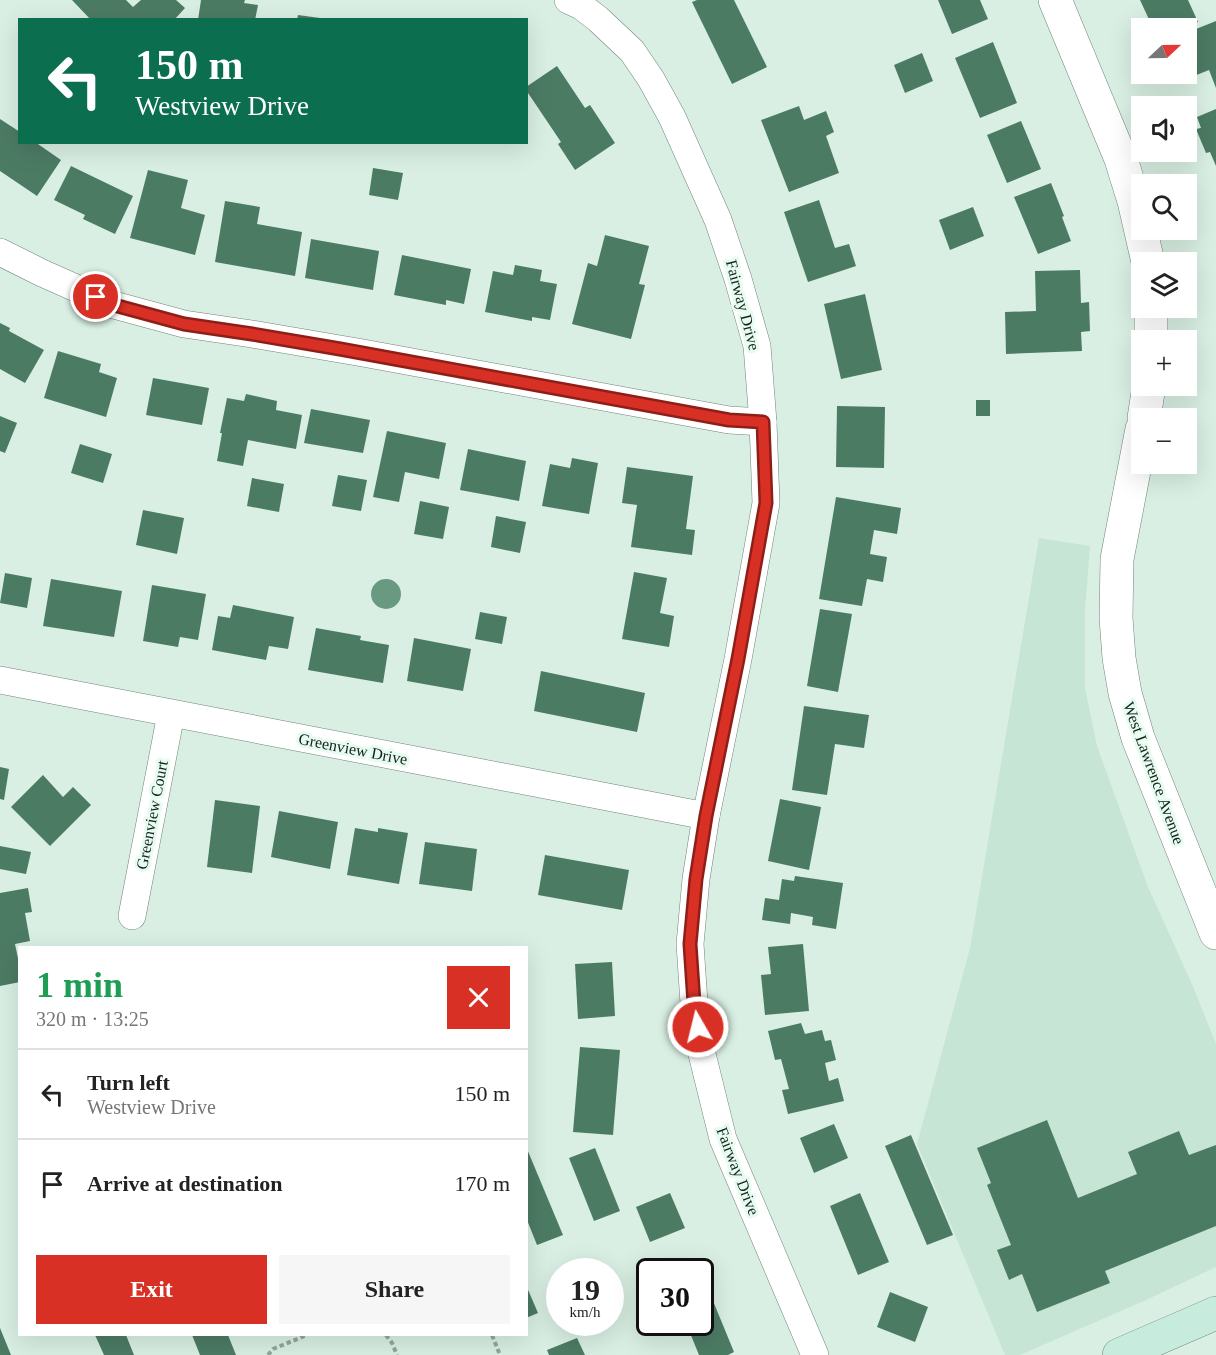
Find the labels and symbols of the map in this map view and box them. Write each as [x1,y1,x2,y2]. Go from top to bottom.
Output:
north arrow [1131,18,1197,84]
street label: Fairway Drive [722,258,763,352]
pin [70,271,121,322]
street label: West Lawrence Avenue [1120,699,1188,847]
street label: Greenview Drive [297,730,409,768]
street label: Greenview Court [133,759,171,871]
position arrow [666,995,730,1059]
street label: Fairway Drive [712,1125,763,1218]
speed limit sign: 30 [636,1258,714,1336]

